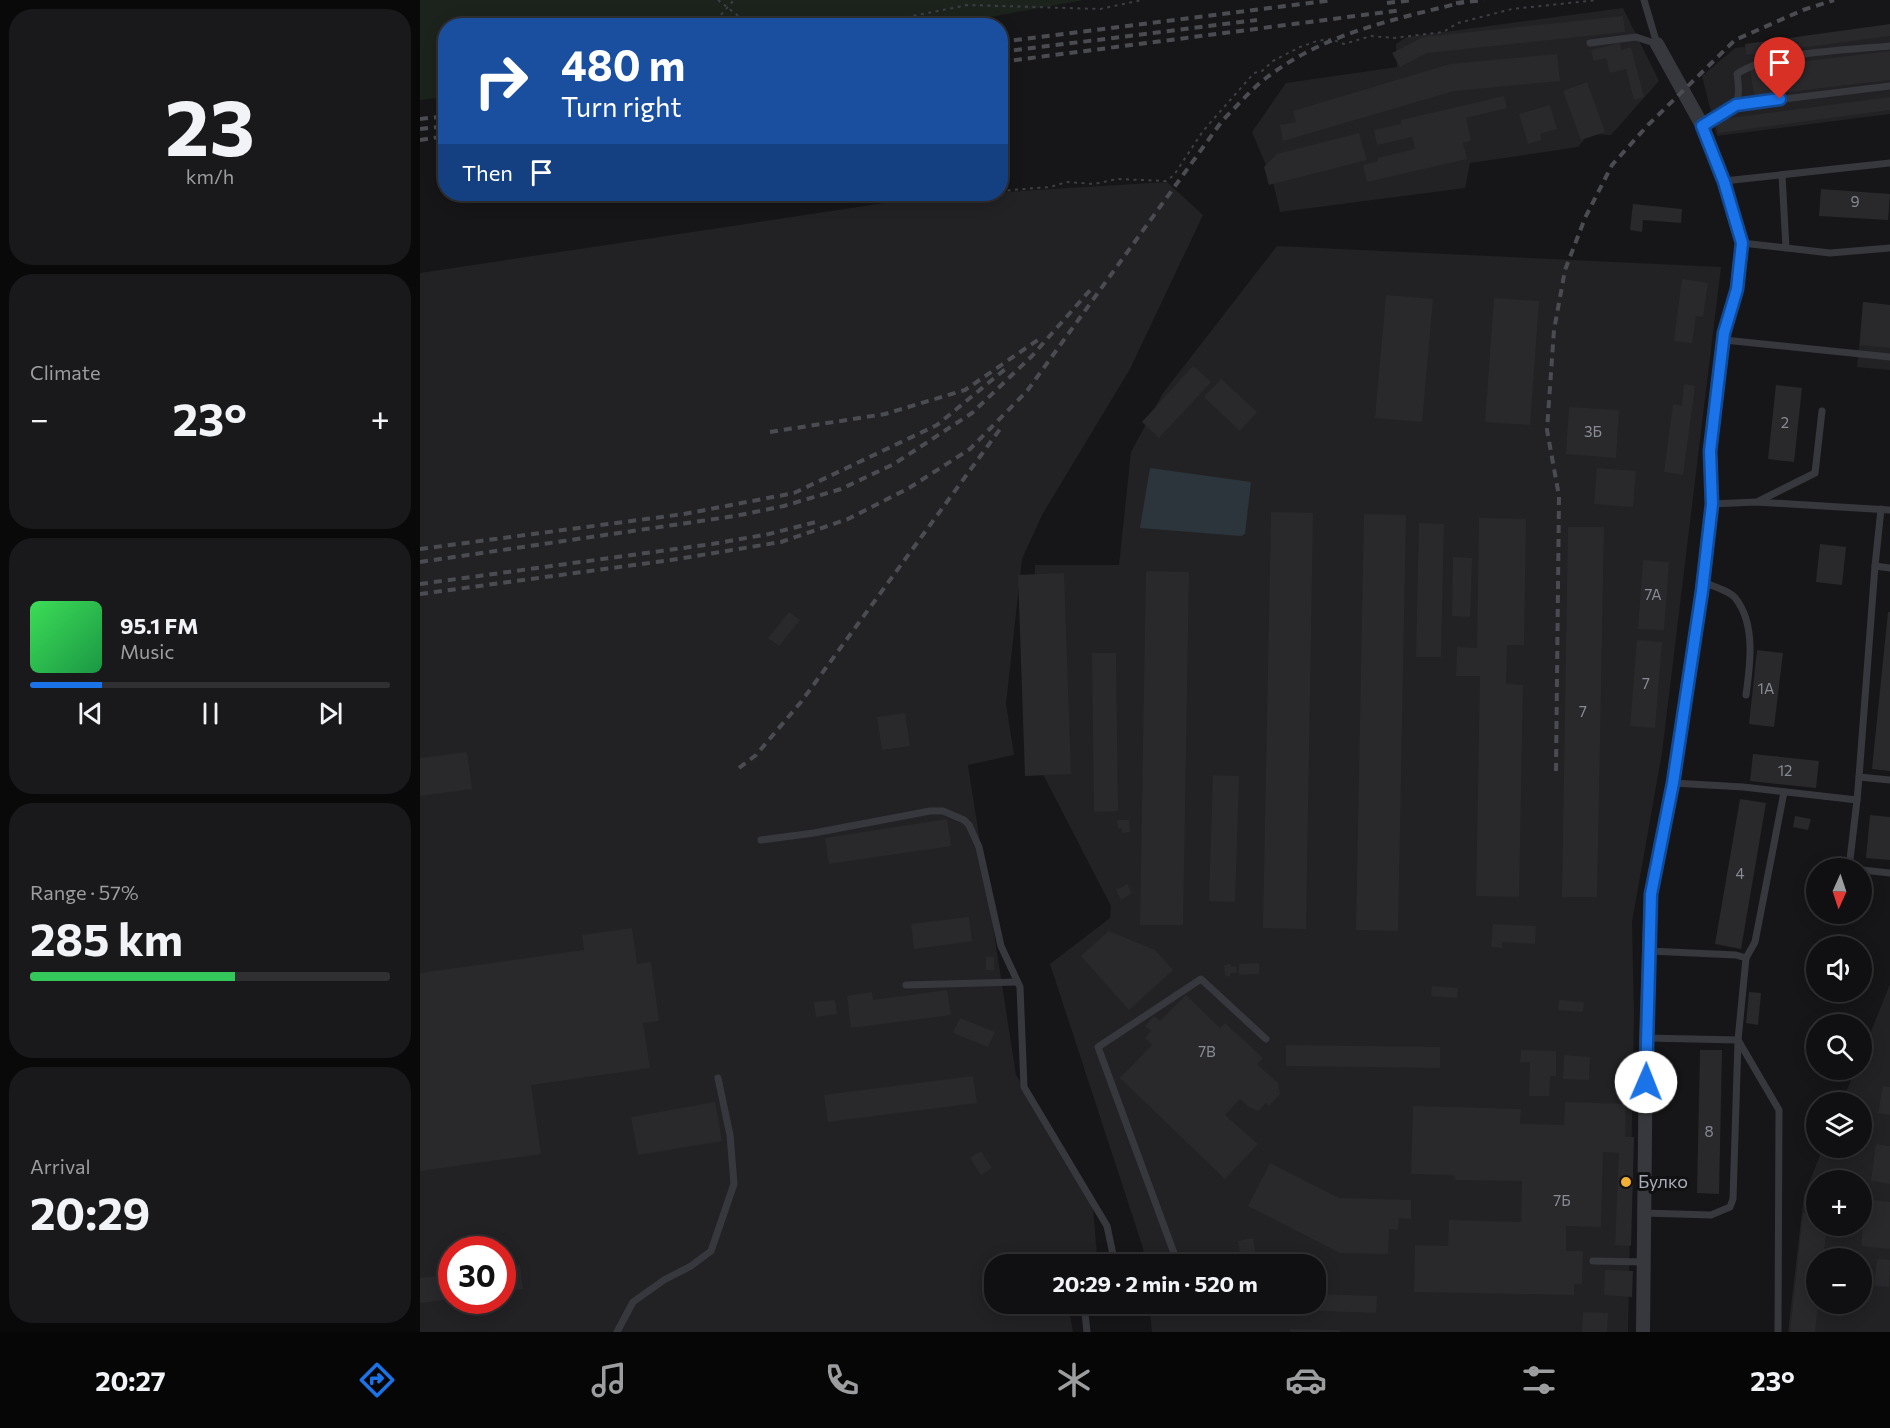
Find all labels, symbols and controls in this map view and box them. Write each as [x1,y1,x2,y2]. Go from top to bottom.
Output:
pin [1754,37,1805,99]
text: 480 m [561,38,685,90]
icon: right [462,42,540,120]
icon: arrive [1763,46,1796,79]
text: 23 [165,77,255,172]
text: Turn right [561,90,681,123]
icon: arrive [525,156,558,189]
text: Then [462,159,513,186]
text: km/h [186,164,234,188]
house number: 9 [1850,192,1860,210]
text: Climate [30,360,100,384]
text: 23° [173,390,247,445]
text: − [30,397,49,438]
text: + [371,397,390,438]
house number: 2 [1781,413,1789,431]
house number: 3Б [1584,422,1602,440]
house number: 7А [1644,585,1662,603]
text: 95.1 FM [120,612,198,639]
text: Music [120,639,174,663]
house number: 7 [1642,674,1650,692]
house number: 1А [1758,679,1774,697]
icon: previous [74,697,107,730]
icon: pause [194,697,227,730]
icon: next [314,697,347,730]
house number: 7 [1579,702,1587,720]
house number: 12 [1778,761,1792,779]
north arrow [1806,858,1872,924]
map controls [1806,858,1872,1314]
house number: 4 [1736,864,1745,882]
text: Range · 57% [30,880,139,904]
text: 285 km [30,910,183,965]
button: sound [1806,936,1872,1002]
button: search [1806,1014,1872,1080]
house number: 7В [1198,1042,1216,1060]
position arrow [1614,1050,1678,1114]
button: layers [1806,1092,1872,1158]
house number: 8 [1704,1122,1714,1140]
text: Arrival [30,1154,91,1178]
place label: Булко [1638,1170,1688,1192]
button: + [1806,1170,1872,1236]
marker: Булко [1619,1175,1633,1189]
text: 20:29 [30,1184,150,1239]
house number: 7Б [1553,1191,1571,1209]
speed limit sign: 30 [438,1236,516,1314]
button: − [1806,1248,1872,1314]
text: 20:29 · 2 min · 520 m [1052,1270,1258,1297]
icon: directions [356,1359,398,1401]
icon: music [588,1359,630,1401]
icon: phone [821,1359,863,1401]
icon: climate [1053,1359,1095,1401]
icon: car [1285,1359,1327,1401]
icon: filters [1518,1359,1560,1401]
text: 20:27 [95,1364,166,1397]
text: 23° [1750,1364,1795,1397]

